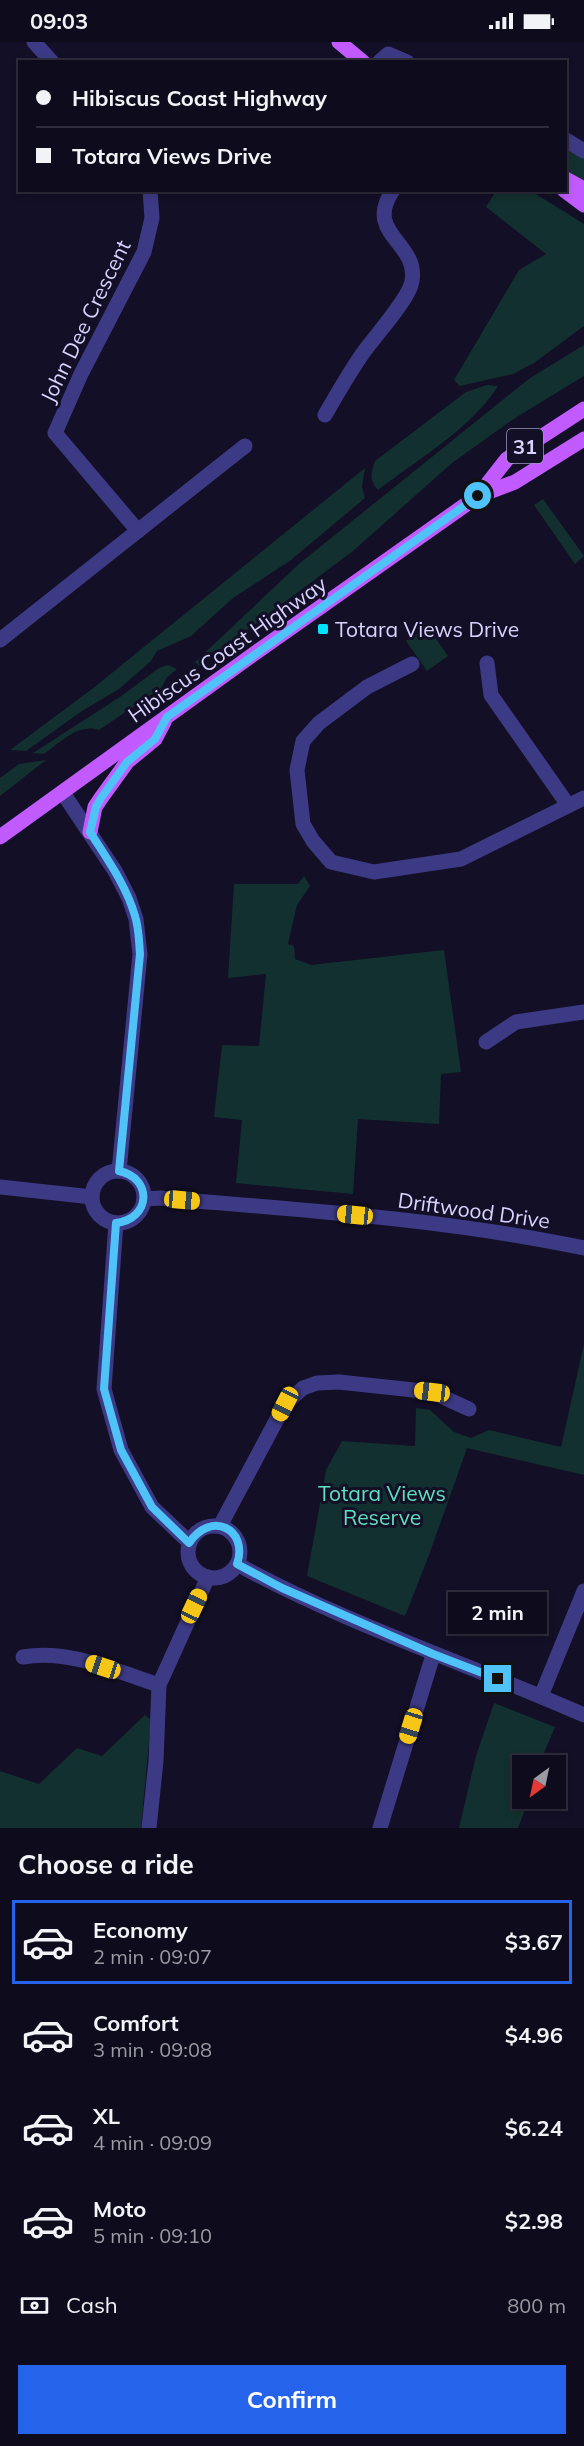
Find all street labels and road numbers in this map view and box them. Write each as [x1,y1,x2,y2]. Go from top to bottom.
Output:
street label: John Dee Crescent [34,235,136,407]
road number: 31 [507,429,543,463]
street label: Hibiscus Coast Highway [123,571,331,727]
street label: Driftwood Drive [396,1186,552,1234]

